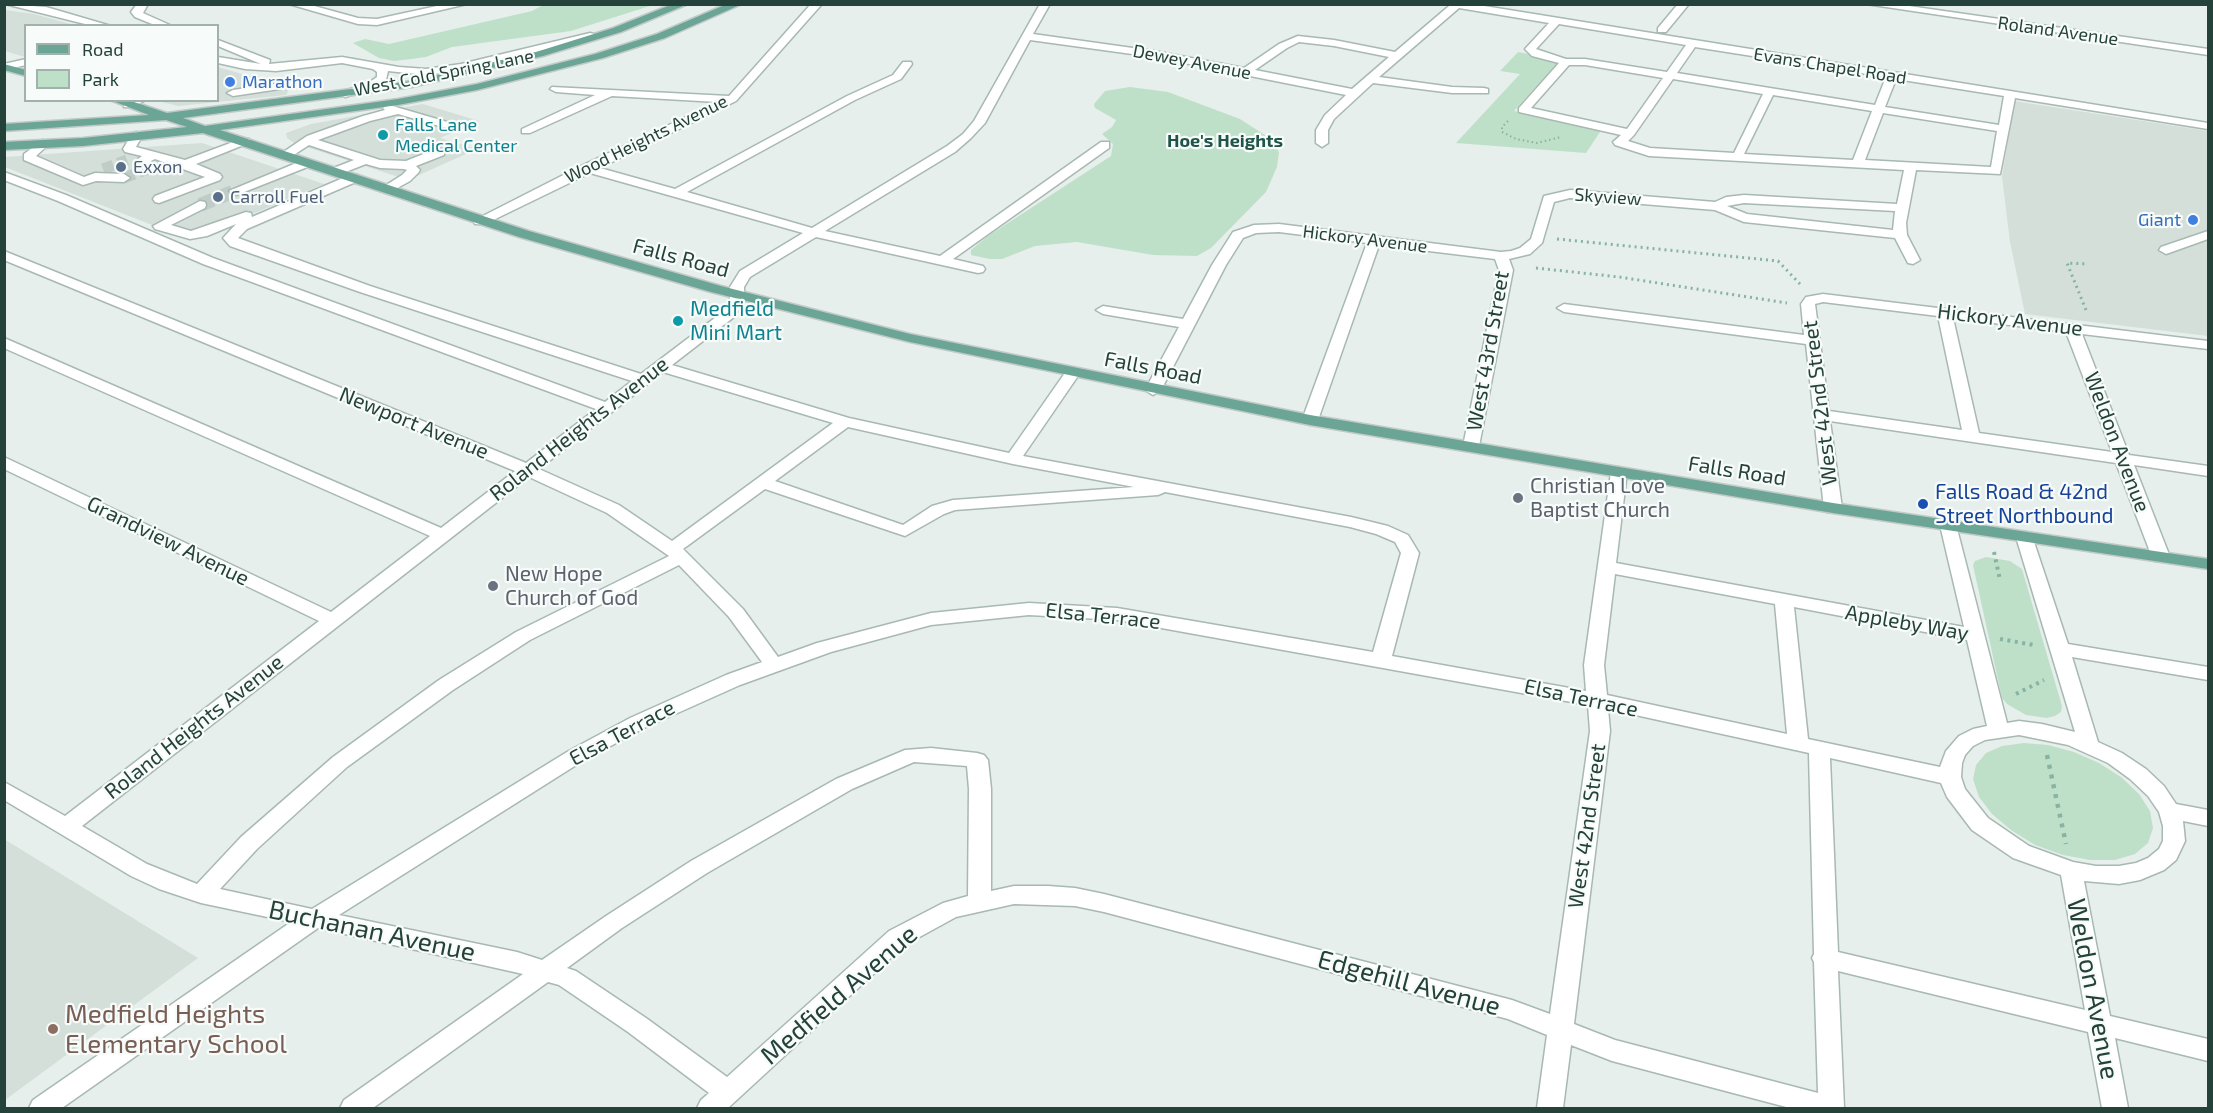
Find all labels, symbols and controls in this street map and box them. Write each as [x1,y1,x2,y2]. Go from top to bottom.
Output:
street label: Roland Avenue [1996,12,2120,50]
legend [24,24,219,102]
text: Road [82,38,123,60]
street label: Dewey Avenue [1131,40,1253,84]
street label: Evans Chapel Road [1752,43,1908,89]
street label: West Cold Spring Lane [352,45,536,101]
text: Park [82,68,119,90]
place label: Marathon [242,71,323,93]
marker: Marathon [223,75,237,89]
street label: Wood Heights Avenue [561,90,731,188]
place label: Falls Lane Medical Center [395,114,517,156]
marker: Falls Lane Medical Center [376,128,390,142]
district label: Hoe's Heights [1167,130,1283,152]
place label: Exxon [133,156,183,178]
marker: Exxon [114,160,128,174]
street label: Skyview [1574,184,1642,210]
place label: Carroll Fuel [230,186,324,208]
marker: Carroll Fuel [211,190,225,204]
place label: Giant [2138,209,2181,231]
marker: Giant [2186,213,2200,227]
street label: Hickory Avenue [1301,221,1429,257]
street label: Falls Road [630,233,732,283]
street label: West 43rd Street [1462,269,1514,433]
place label: Medfield Mini Mart [690,296,782,346]
street label: Hickory Avenue [1936,299,2084,341]
marker: Medfield Mini Mart [671,314,685,328]
street label: West 42nd Street [1797,319,1843,487]
street label: Falls Road [1102,346,1204,390]
street label: Roland Heights Avenue [485,351,673,507]
street label: Weldon Avenue [2079,368,2155,516]
street label: Newport Avenue [336,382,492,464]
street label: Falls Road [1686,451,1788,491]
place label: Christian Love Baptist Church [1530,473,1670,523]
place label: Falls Road & 42nd Street Northbound [1935,479,2113,529]
street label: Grandview Avenue [83,491,253,591]
marker: Christian Love Baptist Church [1511,491,1525,505]
marker: Falls Road & 42nd Street Northbound [1916,497,1930,511]
place label: New Hope Church of God [505,561,638,611]
marker: New Hope Church of God [486,579,500,593]
street label: Elsa Terrace [1044,597,1162,635]
street label: Appleby Way [1843,600,1971,646]
street label: Roland Heights Avenue [100,649,288,805]
street label: Elsa Terrace [1522,674,1640,722]
street label: Elsa Terrace [565,695,679,771]
street label: West 42nd Street [1563,742,1611,910]
street label: Buchanan Avenue [266,894,478,968]
street label: Weldon Avenue [2060,896,2126,1082]
street label: Medfield Avenue [754,919,924,1071]
street label: Edgehill Avenue [1314,944,1504,1022]
place label: Medfield Heights Elementary School [65,998,287,1060]
marker: Medfield Heights Elementary School [46,1022,60,1036]

